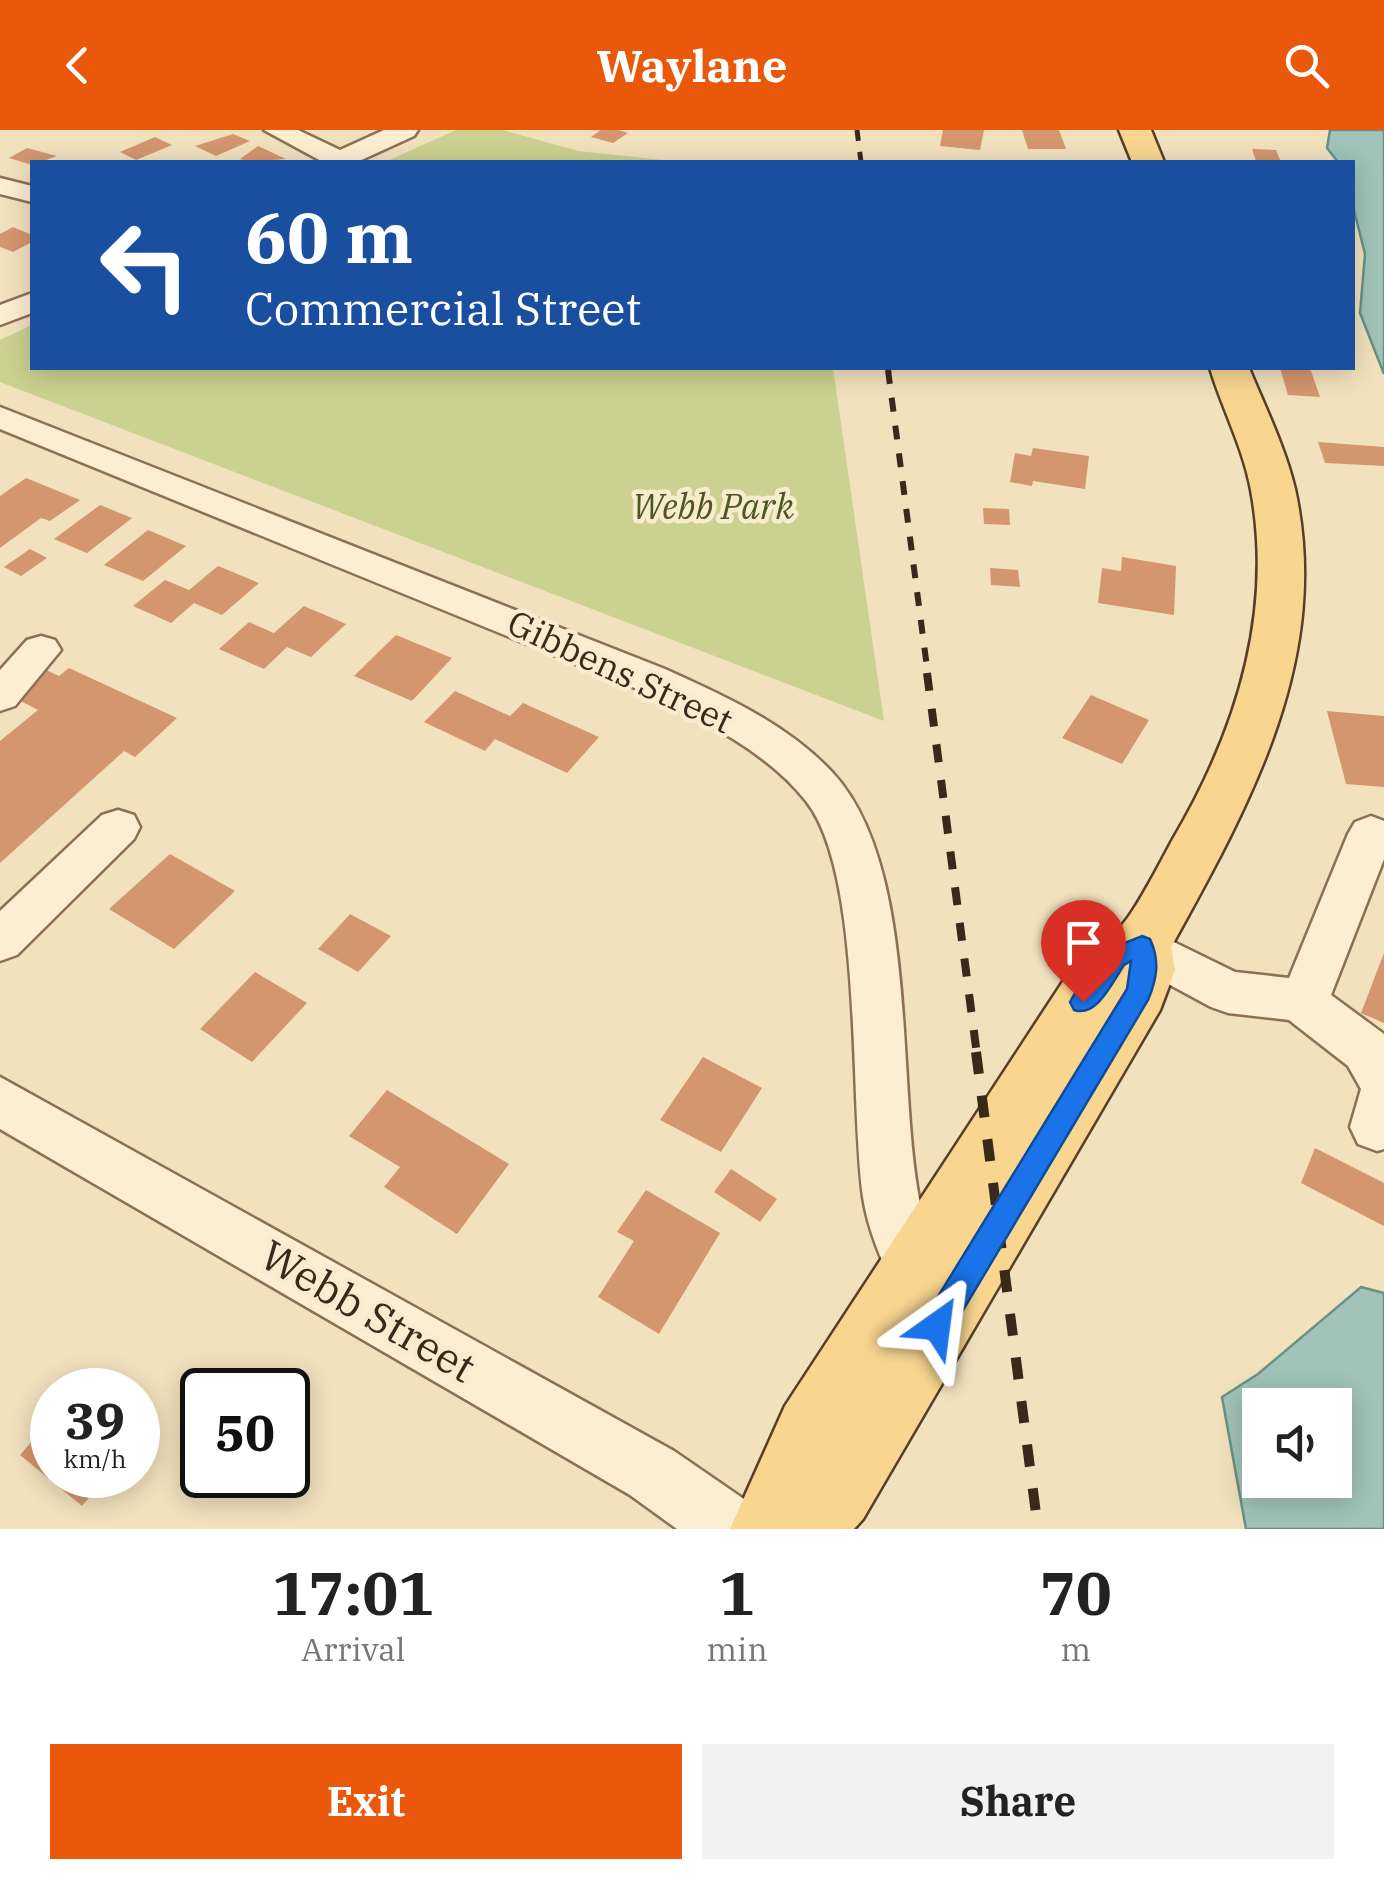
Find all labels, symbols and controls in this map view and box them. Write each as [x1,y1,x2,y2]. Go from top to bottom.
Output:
text: Waylane [597,36,787,94]
icon: back [50,38,105,93]
icon: search [1279,38,1334,93]
text: 60 m [245,191,413,282]
icon: left [80,200,210,330]
text: Commercial Street [245,279,641,337]
park label: Webb Park [632,483,794,529]
street label: Gibbens Street [501,599,740,743]
pin [1041,900,1126,1003]
icon: arrive [1056,915,1111,970]
street label: Webb Street [251,1227,486,1394]
position arrow [885,1274,989,1378]
speed limit sign: 50 [180,1368,310,1498]
text: 39 [65,1388,125,1453]
map controls [1242,1388,1352,1498]
button: sound [1242,1388,1352,1498]
text: km/h [63,1442,127,1475]
text: 17:01 [272,1553,434,1632]
text: 1 [719,1553,755,1632]
text: 70 [1040,1553,1112,1632]
text: Arrival [301,1628,405,1670]
text: min [707,1628,768,1670]
text: m [1061,1628,1091,1670]
button: Exit [50,1744,682,1859]
button: Share [702,1744,1334,1859]

